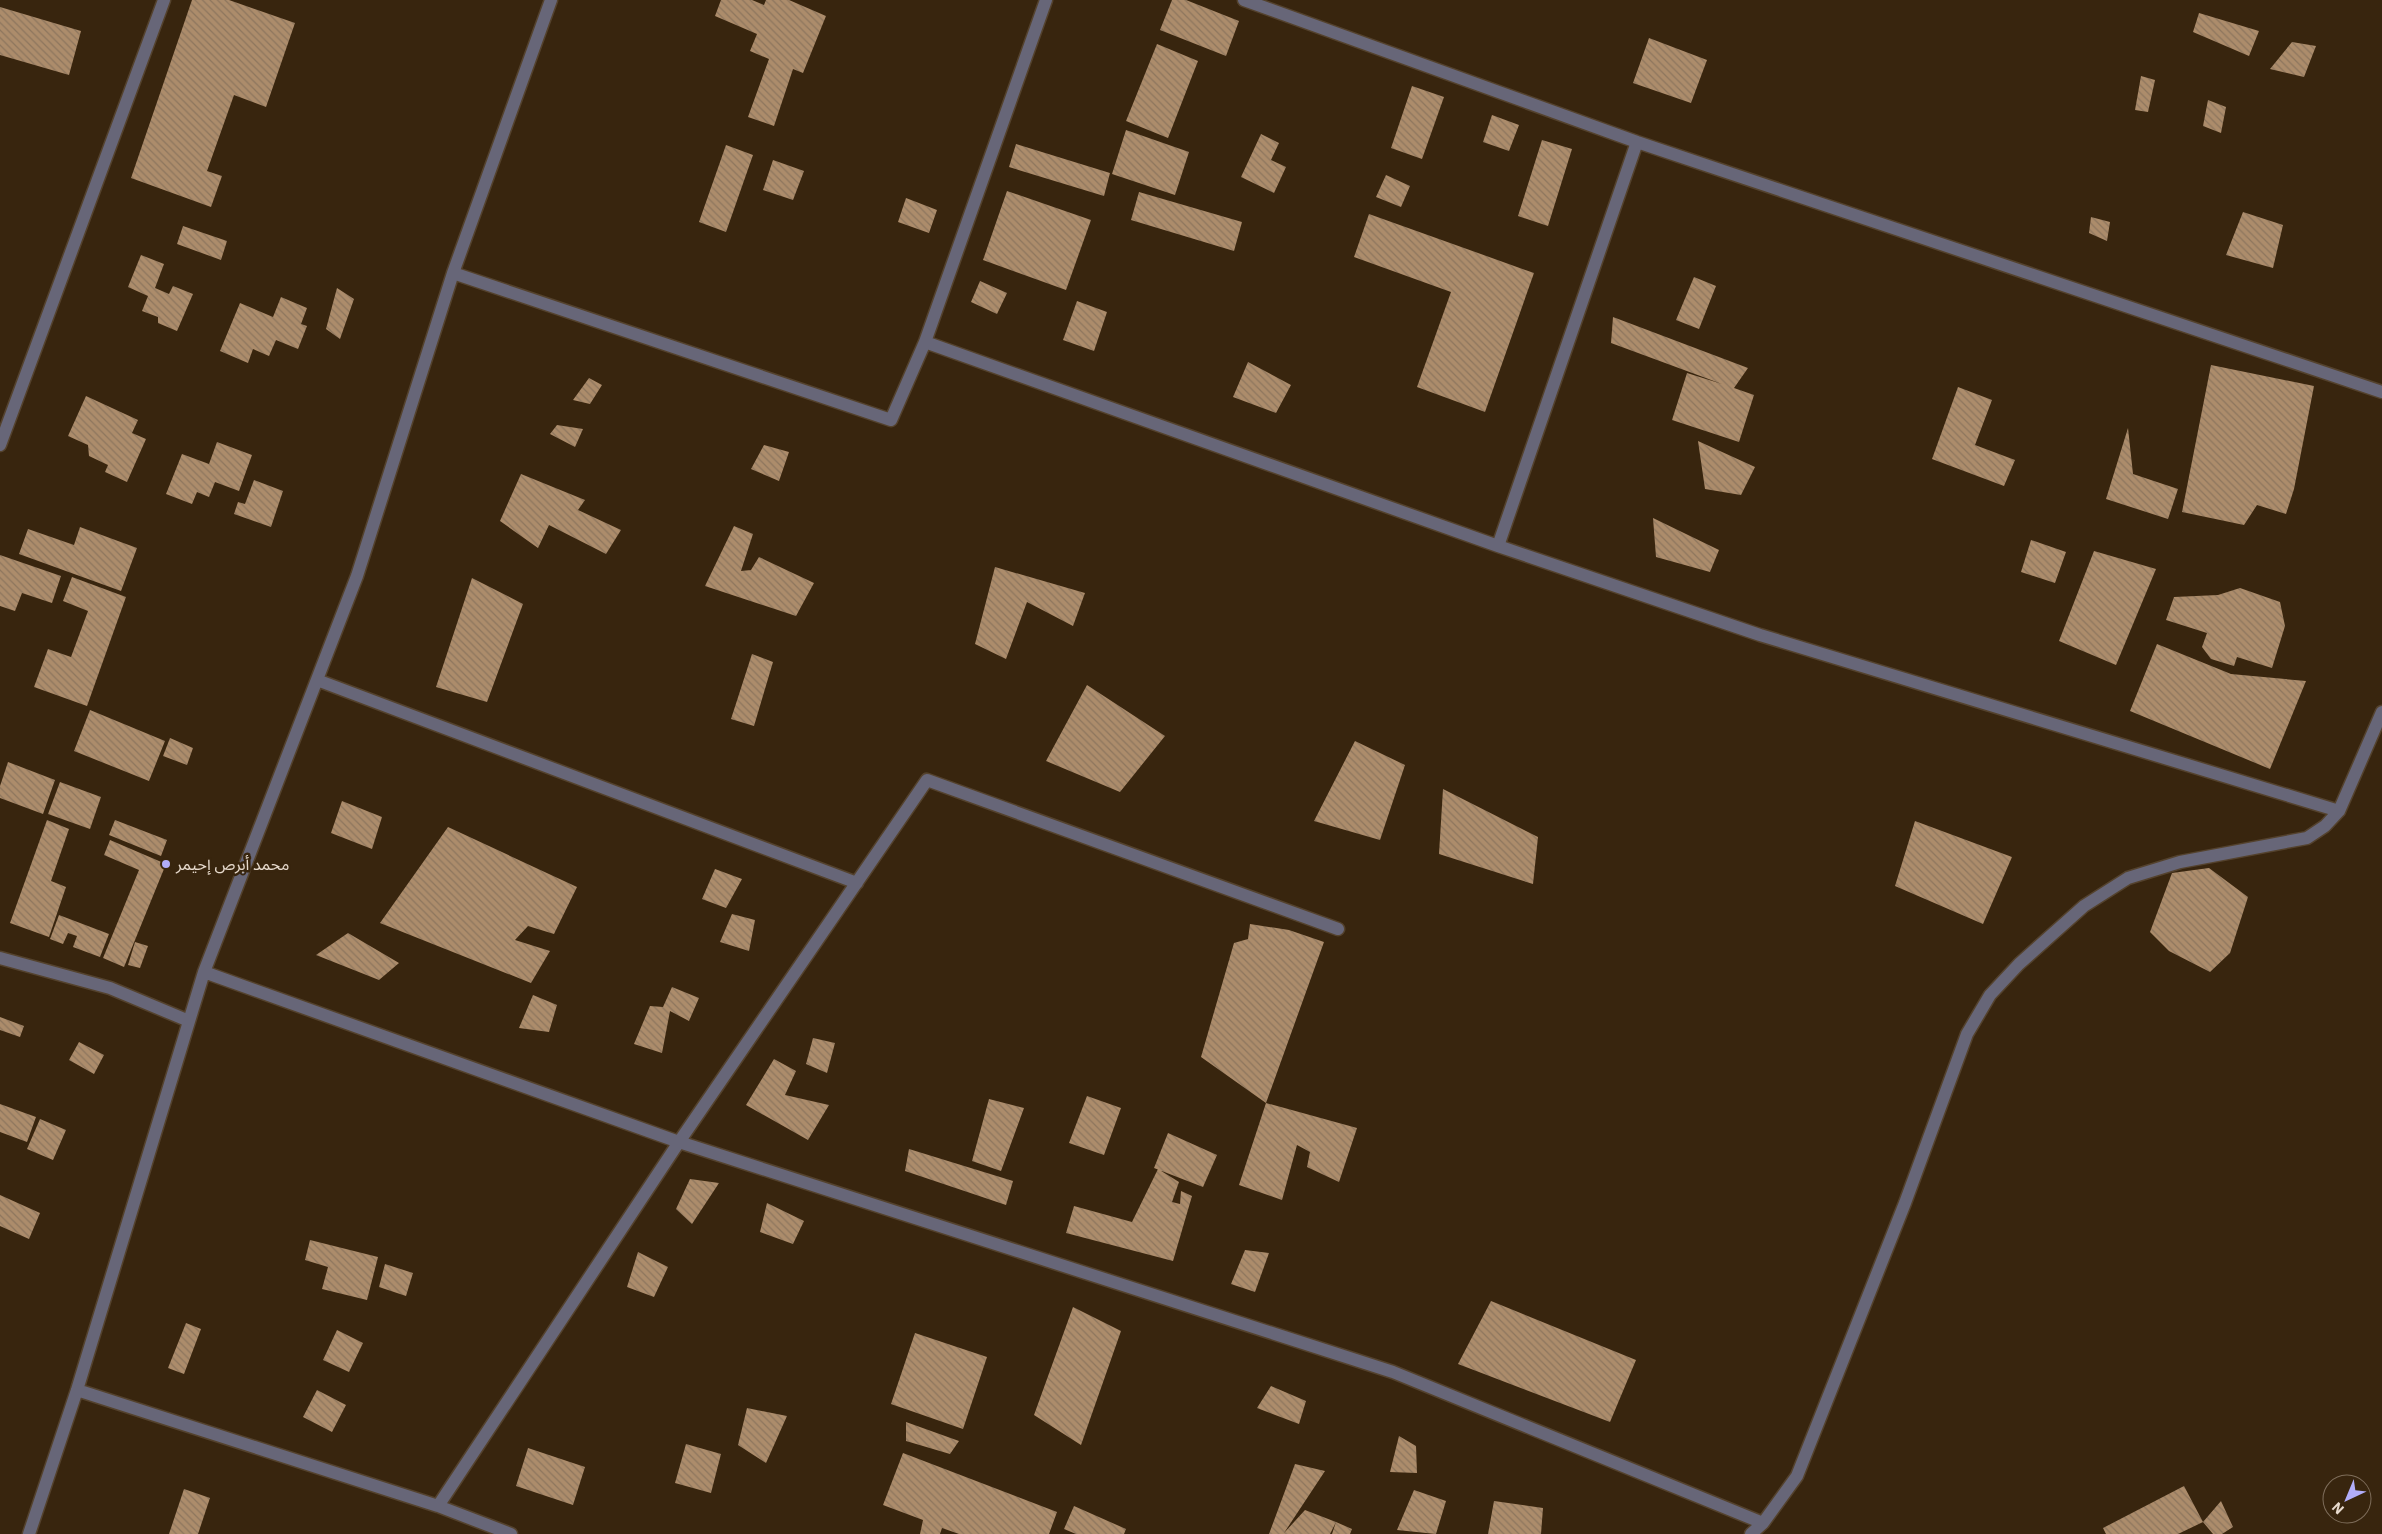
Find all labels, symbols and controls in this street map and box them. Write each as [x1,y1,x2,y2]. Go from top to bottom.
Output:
place label: محمد أبرص إحيمر [175,854,289,875]
marker: محمد أبرص إحيمر [160,858,172,870]
north arrow [2322,1474,2372,1524]
text: N [2328,1498,2348,1518]

